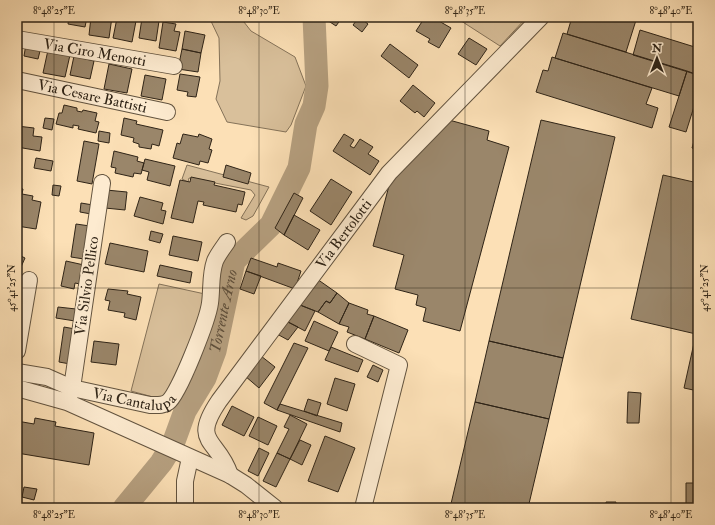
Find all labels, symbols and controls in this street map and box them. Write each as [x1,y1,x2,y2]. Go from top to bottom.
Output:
text: 8°48'25"E [33,5,75,17]
text: 8°48'30"E [238,5,280,17]
text: 8°48'35"E [445,5,485,17]
text: 8°48'40"E [650,5,692,17]
street label: Via Ciro Menotti [42,34,148,71]
north arrow [637,38,677,78]
text: N [651,42,663,55]
street label: Via Cesare Battisti [36,75,149,117]
street label: Via Bertolotti [311,195,376,273]
street label: Via Silvio Pellico [71,235,103,337]
text: 45°41'25"N [6,264,18,312]
text: 45°41'25"N [699,264,711,312]
water label: Torrente Arno [205,267,242,355]
street label: Via Cantalupa [91,383,181,415]
text: 8°48'25"E [33,509,75,521]
text: 8°48'30"E [238,509,280,521]
text: 8°48'35"E [445,509,485,521]
text: 8°48'40"E [650,509,692,521]

